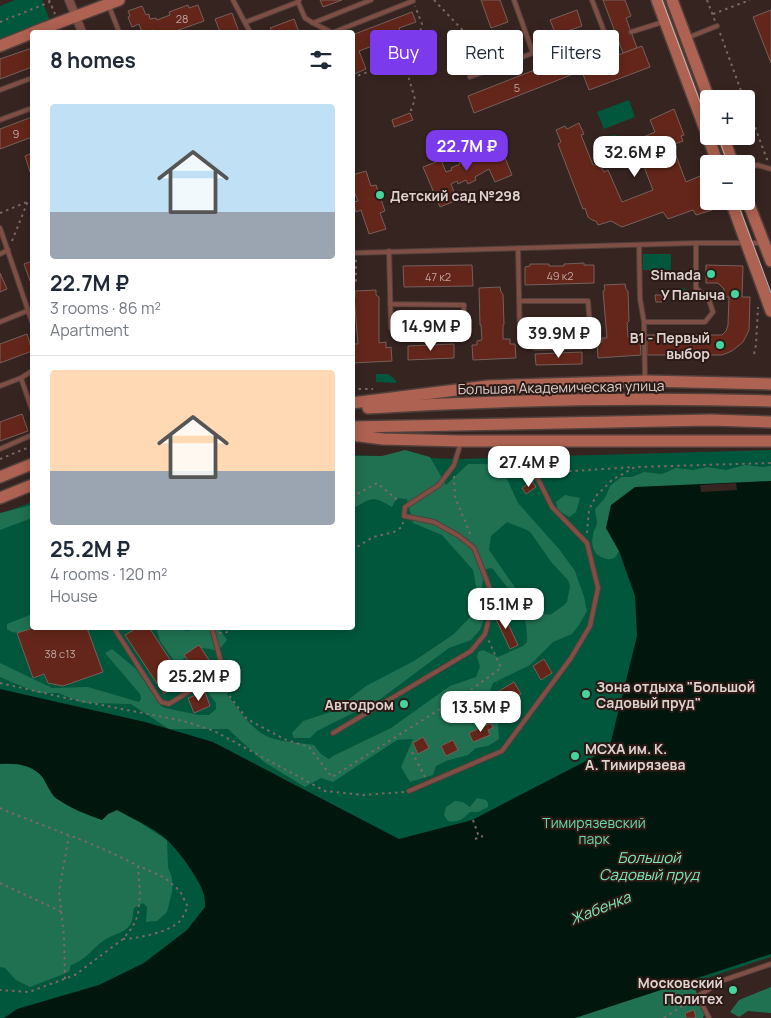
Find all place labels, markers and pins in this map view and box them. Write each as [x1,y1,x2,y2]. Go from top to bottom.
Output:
pin: 22.7M ₽ [421,130,513,172]
pin: 32.6M ₽ [589,136,681,178]
place label: Детский сад №298 [390,186,521,205]
marker: Детский сад №298 [374,189,386,201]
place label: Simada [651,265,701,284]
marker: Simada [705,268,717,280]
place label: У Палыча [661,285,725,304]
marker: У Палыча [729,288,741,300]
pin: 14.9M ₽ [385,310,477,352]
pin: 39.9M ₽ [513,316,605,359]
place label: В1 - Первый выбор [630,328,710,363]
marker: В1 - Первый выбор [714,339,726,351]
pin: 27.4M ₽ [483,446,575,488]
pin: 15.1M ₽ [460,588,552,630]
pin: 25.2M ₽ [153,660,245,702]
place label: Зона отдыха "Большой Садовый пруд" [596,677,755,712]
marker: Зона отдыха "Большой Садовый пруд" [580,688,592,700]
pin: 13.5M ₽ [435,690,527,733]
place label: Автодром [325,695,394,714]
marker: Автодром [398,698,410,710]
place label: МСХА им. К. А. Тимирязева [585,739,686,774]
marker: МСХА им. К. А. Тимирязева [569,750,581,762]
place label: Московский Политех [638,973,723,1008]
marker: Московский Политех [727,984,739,996]

